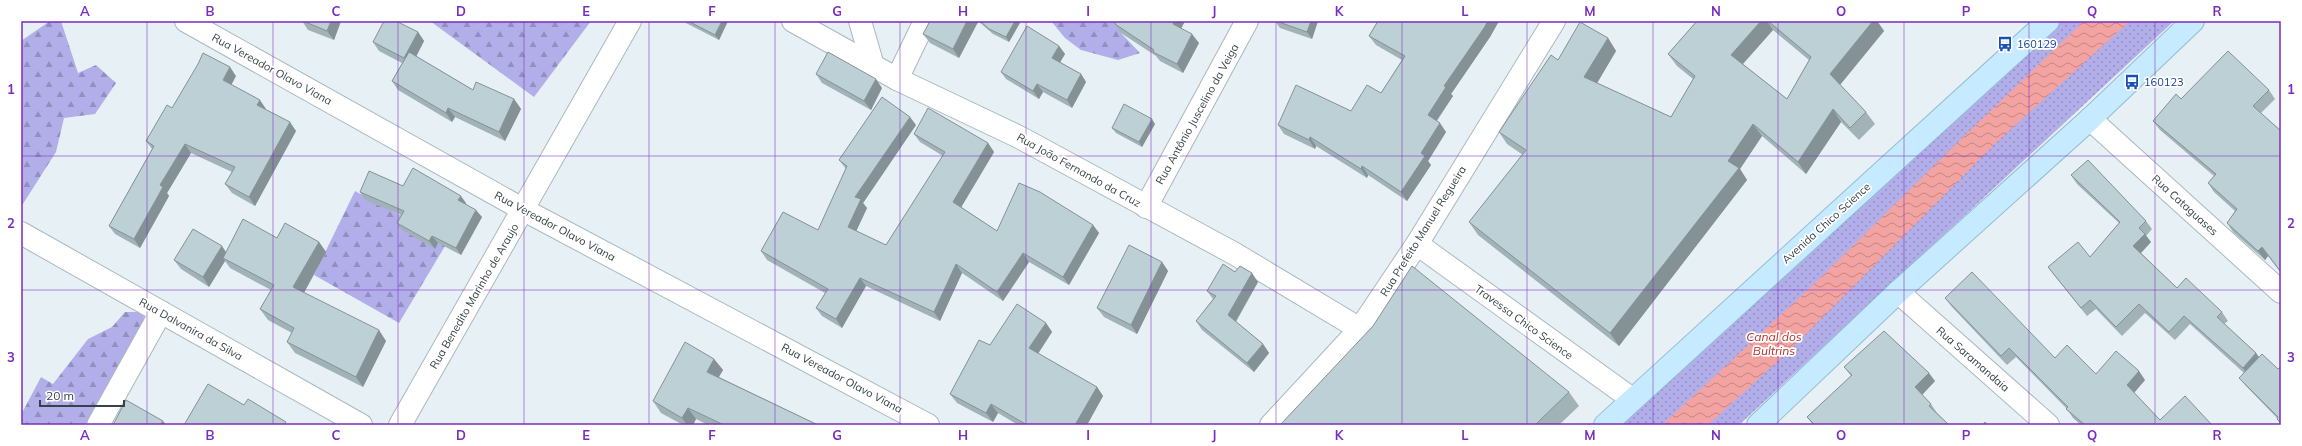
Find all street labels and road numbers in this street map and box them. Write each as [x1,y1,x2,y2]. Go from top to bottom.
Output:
street label: Rua Vereador Olavo Viana [209,30,335,108]
street label: Rua Antônio Juscelino da Veiga [1152,41,1242,187]
street label: Rua João Fernando da Cruz [1014,130,1144,210]
street label: Rua Prefeito Manuel Regueira [1377,163,1469,299]
street label: Rua Cataguases [2149,172,2221,238]
street label: Avenida Chico Science [1779,180,1873,266]
street label: Rua Vereador Olavo Viana [492,188,618,264]
street label: Rua Benedito Marinho de Araujo [427,221,521,371]
street label: Travessa Chico Science [1472,282,1576,362]
street label: Rua Dalvanira da Silva [137,295,245,363]
street label: Rua Saramandaia [1933,323,2013,395]
street label: Rua Vereador Olavo Viana [779,340,905,416]

